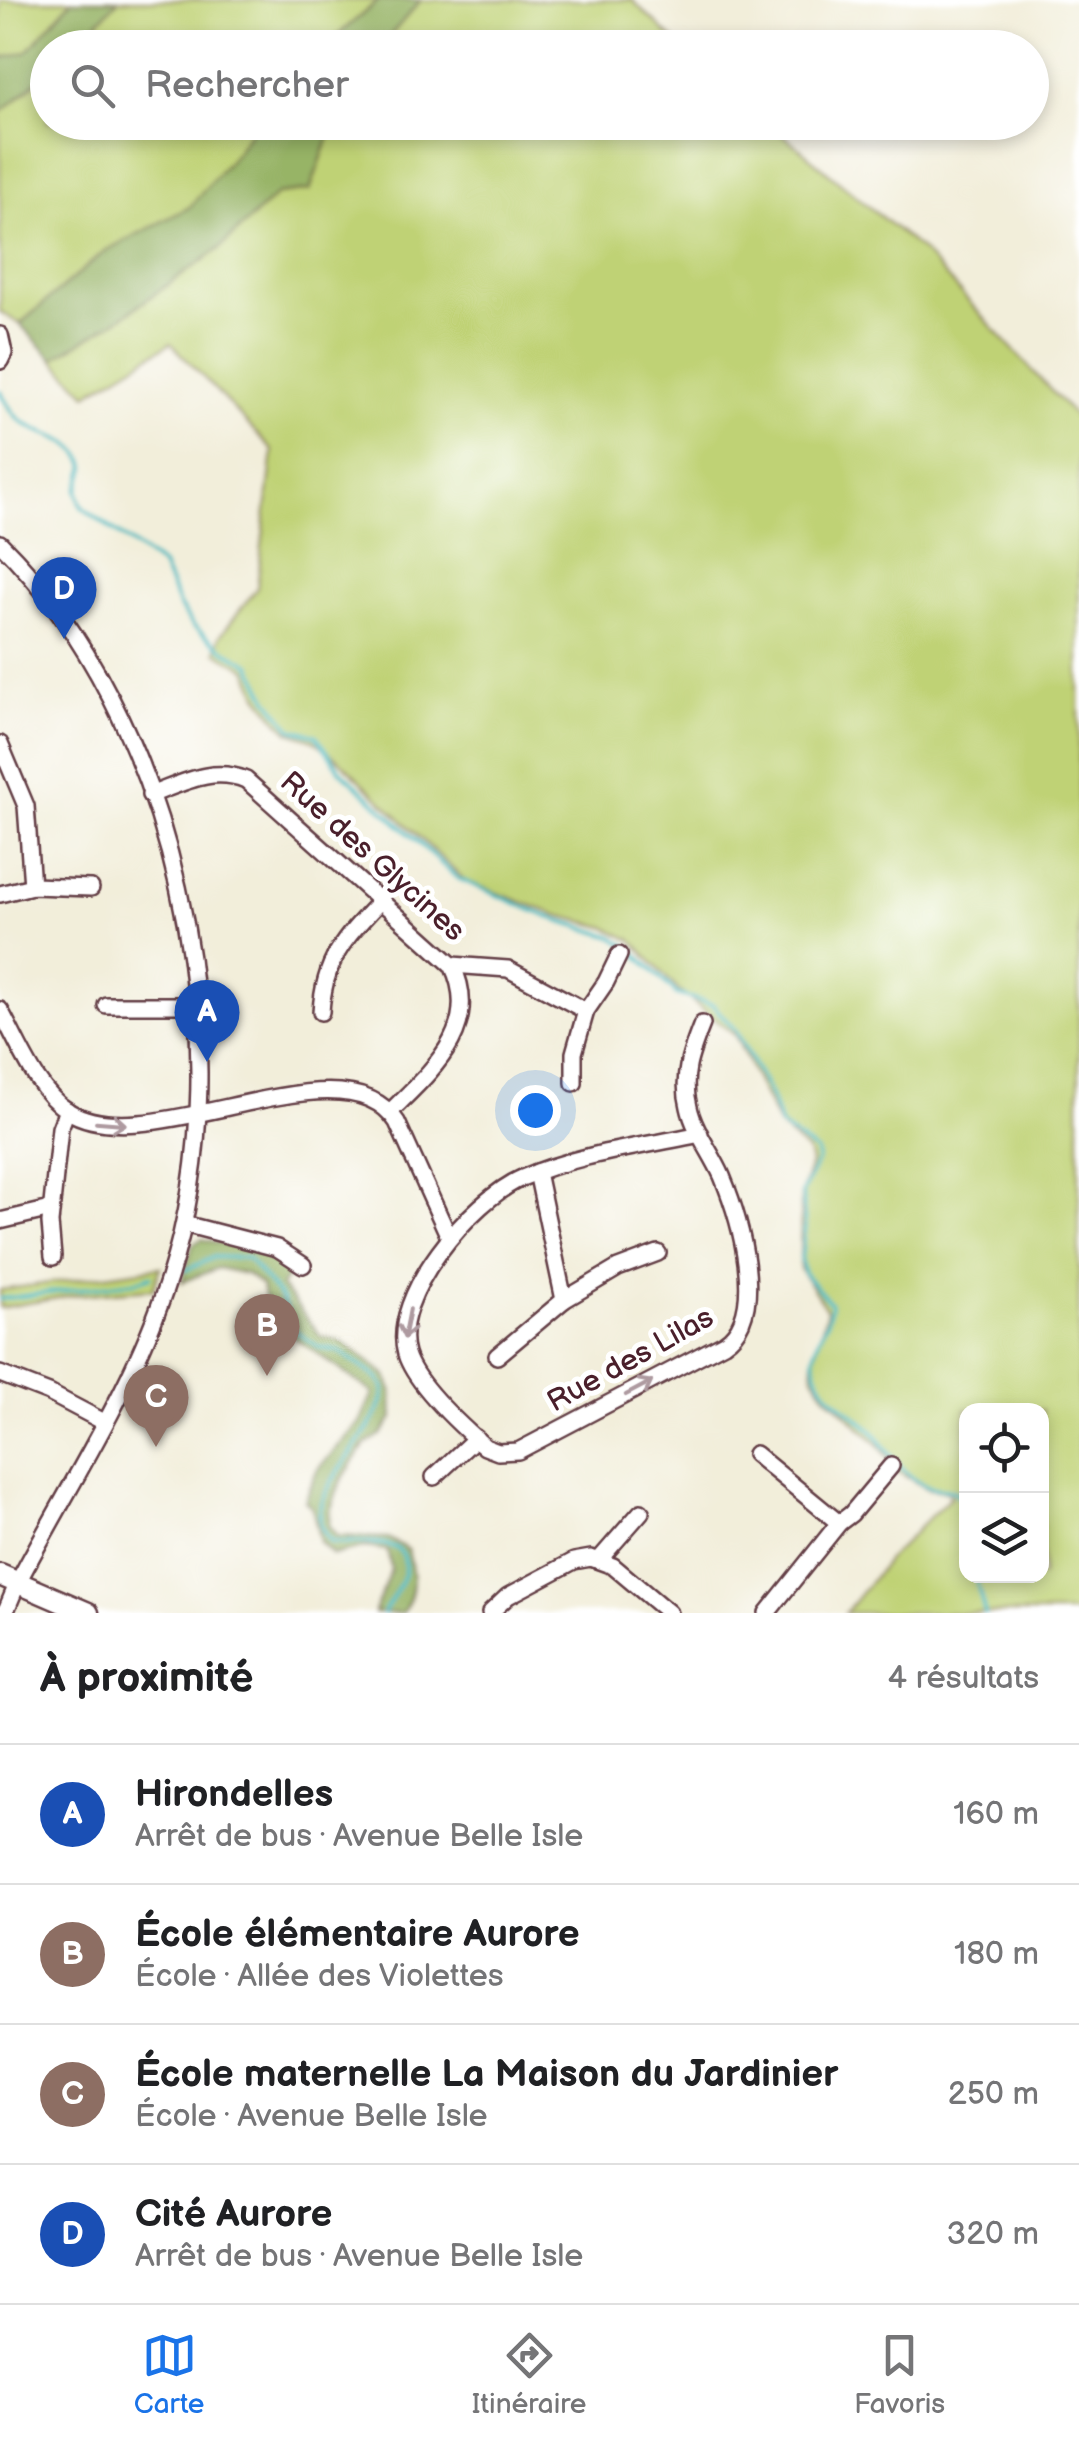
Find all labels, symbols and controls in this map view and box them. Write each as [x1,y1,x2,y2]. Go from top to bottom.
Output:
search box [30,30,1049,140]
icon: search [65,58,120,113]
text: Rechercher [145,63,349,108]
pin: D [32,556,96,639]
street label: Rue des Glycines [272,764,472,949]
pin: A [174,980,240,1062]
your location [510,1085,561,1136]
one-way arrow [94,1113,126,1132]
pin: B [234,1294,300,1376]
street label: Rue des Lilas [541,1299,720,1420]
one-way arrow [396,1307,415,1339]
pin: C [124,1364,188,1447]
one-way arrow [624,1377,654,1397]
map controls [959,1403,1049,1583]
button: locate [959,1403,1049,1493]
button: layers [959,1493,1049,1583]
text: À proximité [40,1653,253,1704]
text: 4 résultats [888,1659,1039,1698]
text: Hirondelles [135,1772,333,1817]
text: A [63,1795,82,1834]
text: 160 m [953,1795,1039,1834]
text: Arrêt de bus · Avenue Belle Isle [135,1817,583,1856]
text: École élémentaire Aurore [135,1912,580,1957]
text: B [61,1935,84,1974]
text: 180 m [954,1935,1039,1974]
text: École · Allée des Violettes [135,1957,503,1996]
text: École maternelle La Maison du Jardinier [135,2052,838,2097]
text: C [61,2075,84,2114]
text: 250 m [948,2075,1039,2114]
text: École · Avenue Belle Isle [135,2097,488,2136]
text: Cité Aurore [135,2192,332,2237]
text: D [61,2215,84,2254]
text: 320 m [947,2215,1039,2254]
text: Arrêt de bus · Avenue Belle Isle [135,2237,583,2276]
tab: Carte [134,2328,204,2421]
tab: Itinéraire [472,2328,586,2421]
tab: Favoris [854,2328,945,2421]

